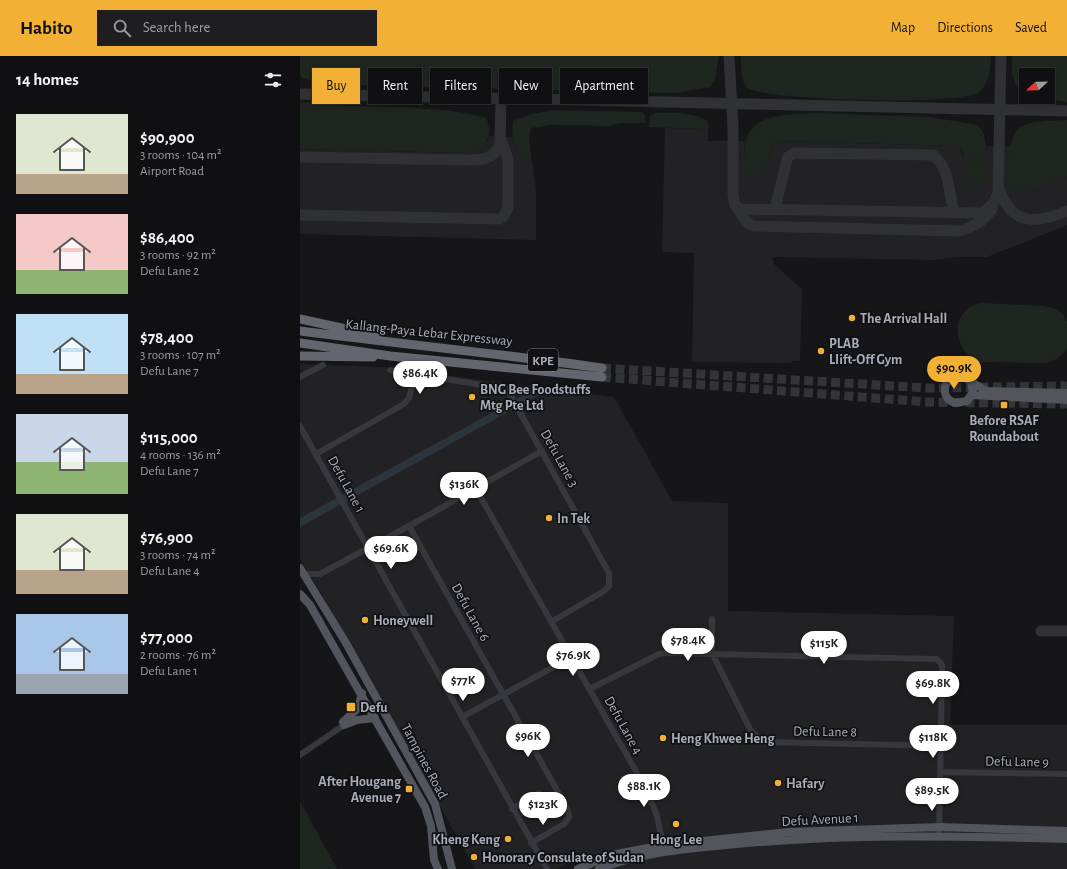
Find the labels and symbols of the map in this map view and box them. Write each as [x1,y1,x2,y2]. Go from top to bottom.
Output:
north arrow [1019,68,1055,104]
place label: The Arrival Hall [860,312,947,326]
marker: The Arrival Hall [847,313,857,323]
street label: Kallang-Paya Lebar Expressway [345,317,513,349]
place label: PLAB LIift-Off Gym [829,337,902,367]
marker: PLAB LIift-Off Gym [816,346,826,356]
road number: KPE [528,349,558,371]
pin: $90.9K [921,356,987,390]
pin: $86.4K [387,361,453,395]
place label: BNG Bee Foodstuffs Mtg Pte Ltd [480,383,591,413]
marker: BNG Bee Foodstuffs Mtg Pte Ltd [467,392,477,402]
marker: Before RSAF Roundabout [999,400,1009,410]
place label: Before RSAF Roundabout [969,414,1039,444]
street label: Defu Lane 3 [538,427,581,490]
street label: Defu Lane 1 [325,454,367,515]
pin: $136K [436,472,492,506]
place label: In Tek [557,512,590,526]
marker: In Tek [544,513,554,523]
pin: $69.6K [358,536,424,570]
street label: Defu Lane 6 [449,581,492,644]
place label: Honeywell [373,614,433,628]
marker: Honeywell [360,615,370,625]
pin: $78.4K [655,628,721,662]
pin: $115K [796,631,852,665]
pin: $76.9K [540,643,606,677]
pin: $77K [439,668,487,702]
pin: $69.8K [900,671,966,705]
street label: Defu Lane 4 [601,694,645,757]
marker: Defu [345,701,357,713]
place label: Defu [360,701,388,715]
street label: Tampines Road [398,722,450,801]
pin: $96K [504,724,552,758]
street label: Defu Lane 8 [793,724,857,740]
pin: $118K [905,725,961,759]
place label: Heng Khwee Heng [671,732,775,746]
marker: Heng Khwee Heng [658,733,668,743]
street label: Defu Lane 9 [985,754,1049,770]
pin: $88.1K [611,774,677,808]
place label: After Hougang Avenue 7 [318,775,402,805]
place label: Hafary [786,777,825,791]
marker: Hafary [773,778,783,788]
pin: $89.5K [899,778,965,812]
marker: After Hougang Avenue 7 [404,784,414,794]
pin: $123K [515,792,571,826]
street label: Defu Avenue 1 [781,811,859,829]
marker: Hong Lee [671,819,681,829]
place label: Kheng Keng [432,833,501,847]
place label: Hong Lee [650,833,702,847]
marker: Kheng Keng [503,834,513,844]
place label: Honorary Consulate of Sudan [482,851,644,865]
marker: Honorary Consulate of Sudan [469,852,479,862]

